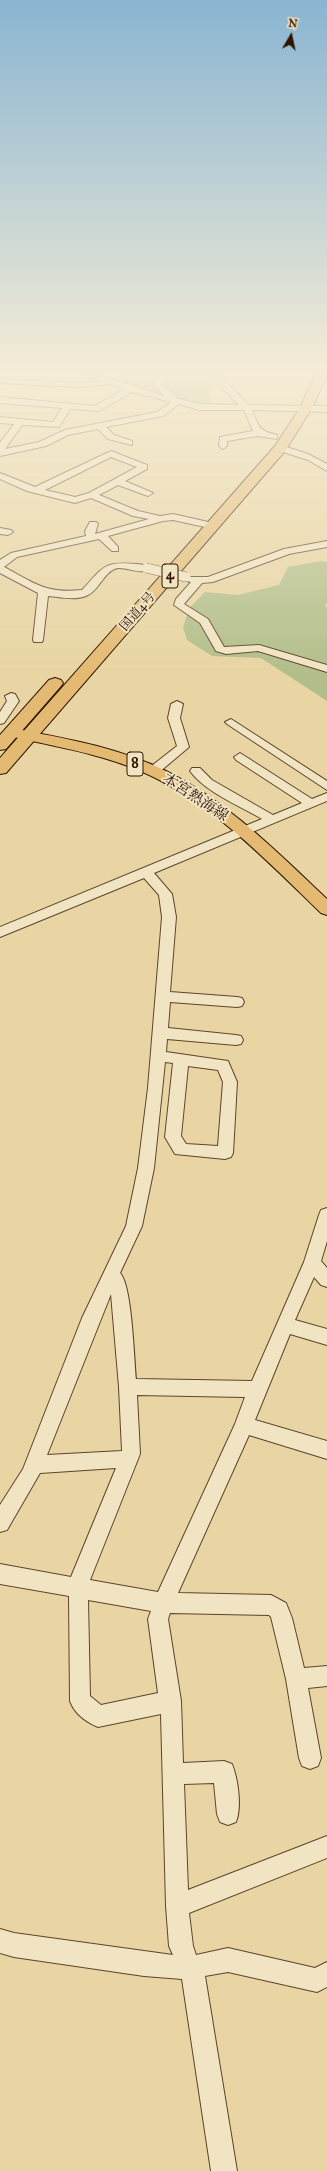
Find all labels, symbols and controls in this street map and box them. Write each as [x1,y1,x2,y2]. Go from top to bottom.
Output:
north arrow [271,16,311,56]
text: N [287,17,299,31]
road number: 4 [162,564,178,588]
street label: 国道4号 [117,589,159,635]
road number: 8 [127,752,143,776]
street label: 本宮熱海線 [159,770,231,826]

